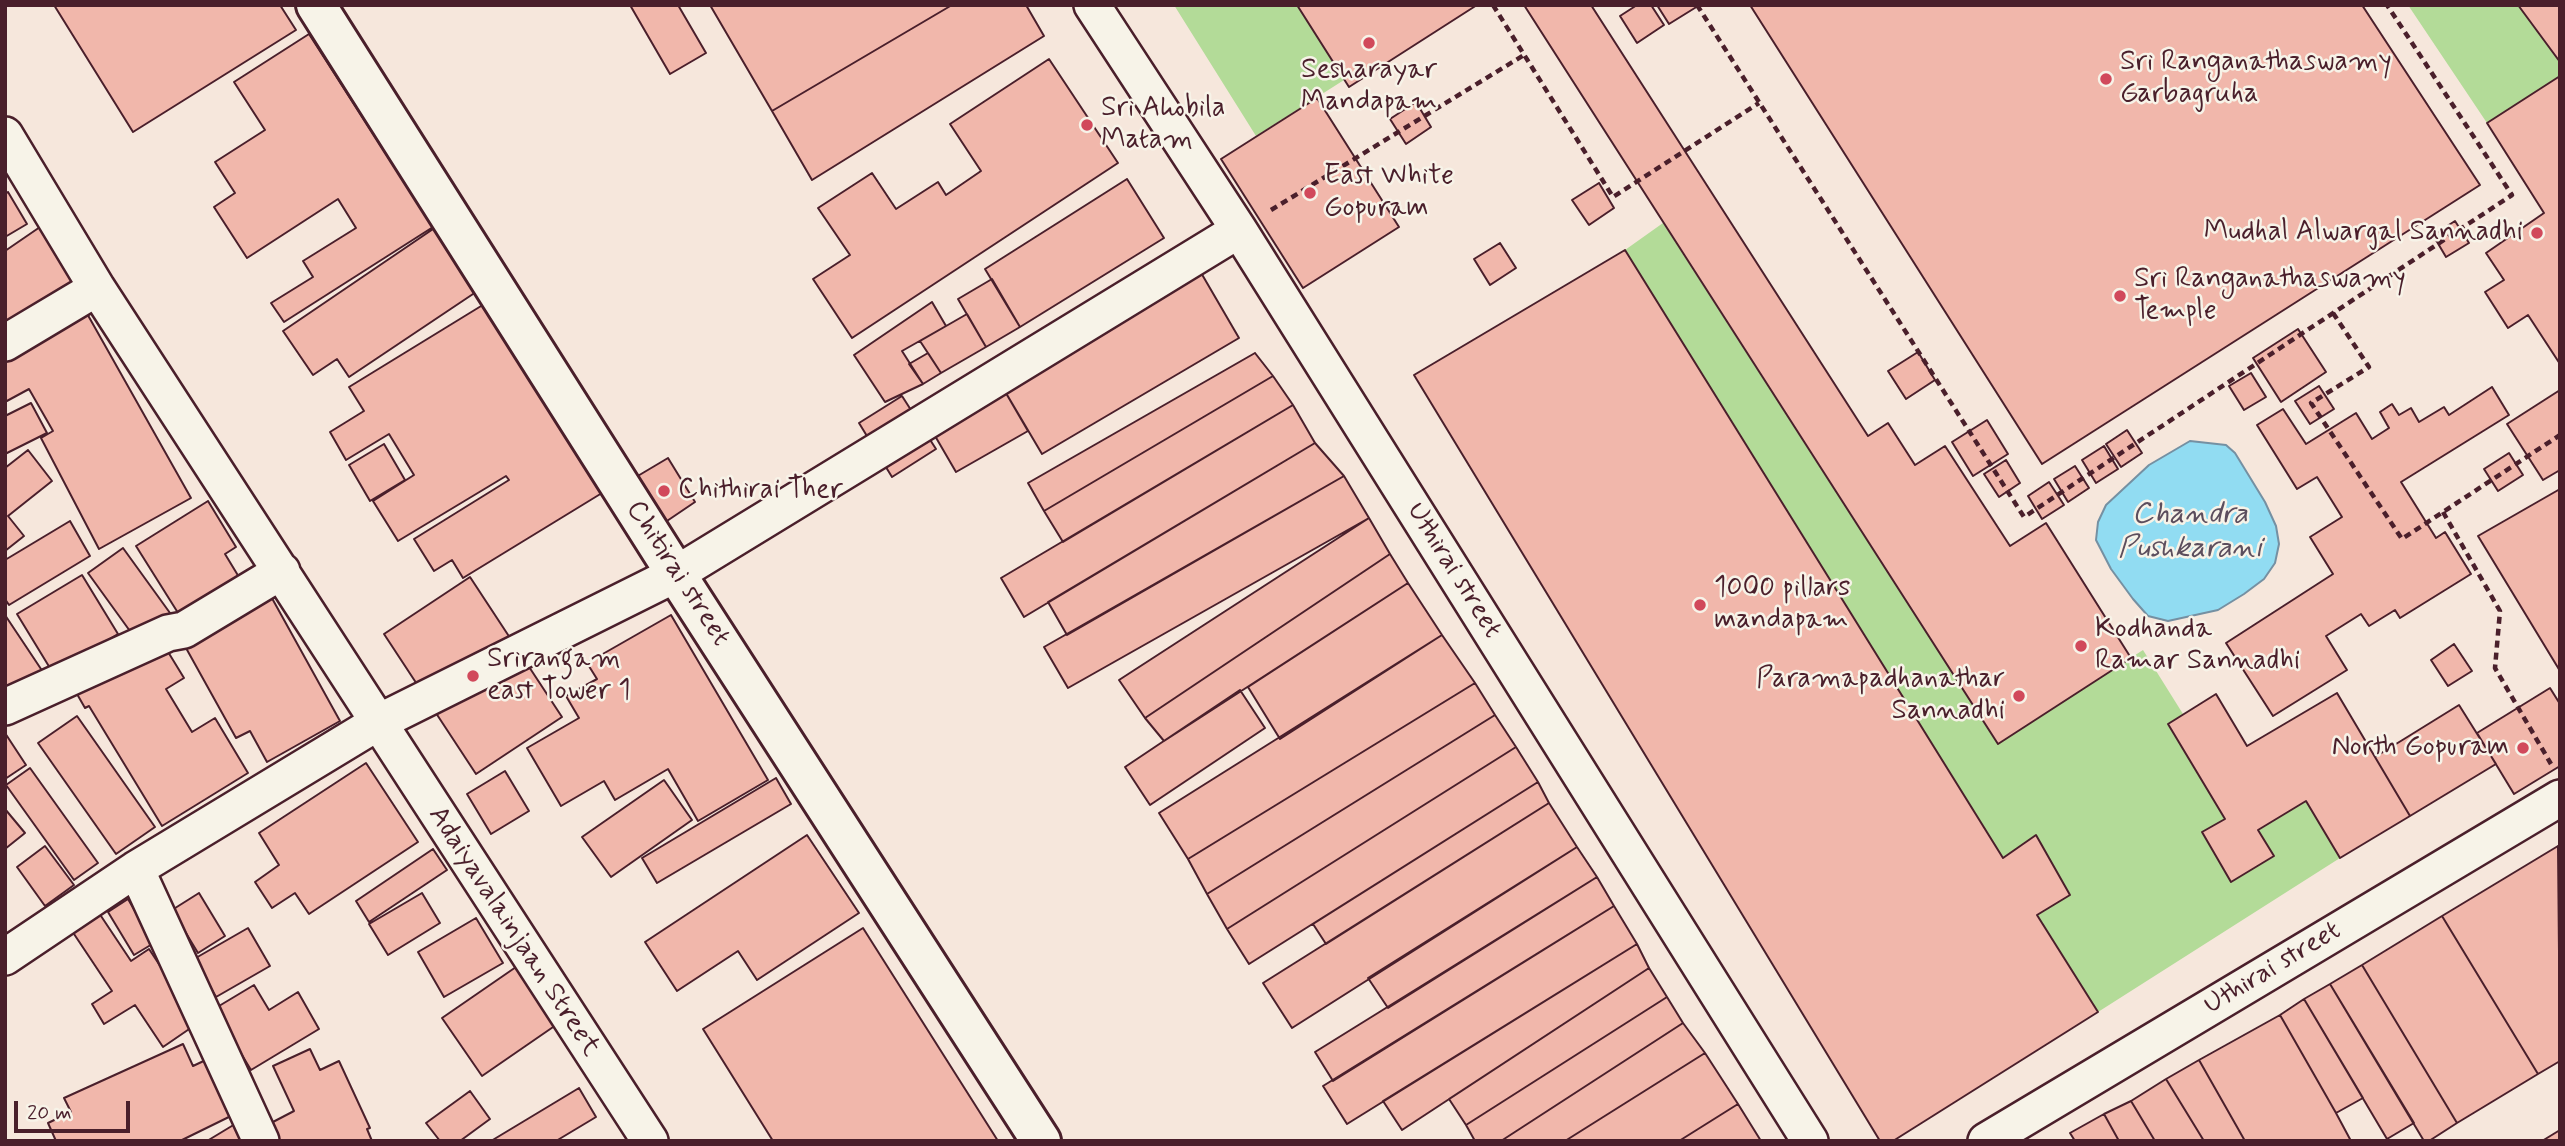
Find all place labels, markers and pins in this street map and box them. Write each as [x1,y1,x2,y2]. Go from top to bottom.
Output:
marker: Sesharayar Mandapam [1361,35,1377,51]
place label: Sri Ranganathaswamy Garbagruha [2120,46,2392,112]
place label: Sesharayar Mandapam [1301,54,1437,120]
marker: Sri Ranganathaswamy Garbagruha [2098,71,2114,87]
place label: Sri Ahobila Matam [1101,92,1226,158]
marker: Sri Ahobila Matam [1079,117,1095,133]
place label: East White Gopuram [1324,160,1454,226]
marker: East White Gopuram [1302,185,1318,201]
place label: Mudhal Alwargal Sannadhi [2204,216,2523,250]
marker: Mudhal Alwargal Sannadhi [2529,225,2545,241]
place label: Sri Ranganathaswamy Temple [2134,263,2406,329]
marker: Sri Ranganathaswamy Temple [2112,288,2128,304]
place label: Chithirai Ther [678,474,843,508]
marker: Chithirai Ther [656,483,672,499]
place label: 1000 pillars mandapam [1714,572,1851,638]
marker: 1000 pillars mandapam [1692,597,1708,613]
place label: Kodhanda Ramar Sannadhi [2095,613,2300,679]
marker: Kodhanda Ramar Sannadhi [2073,638,2089,654]
place label: Srirangam east Tower 1 [487,643,631,709]
place label: Paramapadhanathar Sannadhi [1756,663,2005,729]
marker: Srirangam east Tower 1 [465,668,481,684]
marker: Paramapadhanathar Sannadhi [2011,688,2027,704]
place label: North Gopuram [2332,731,2509,765]
marker: North Gopuram [2515,740,2531,756]

